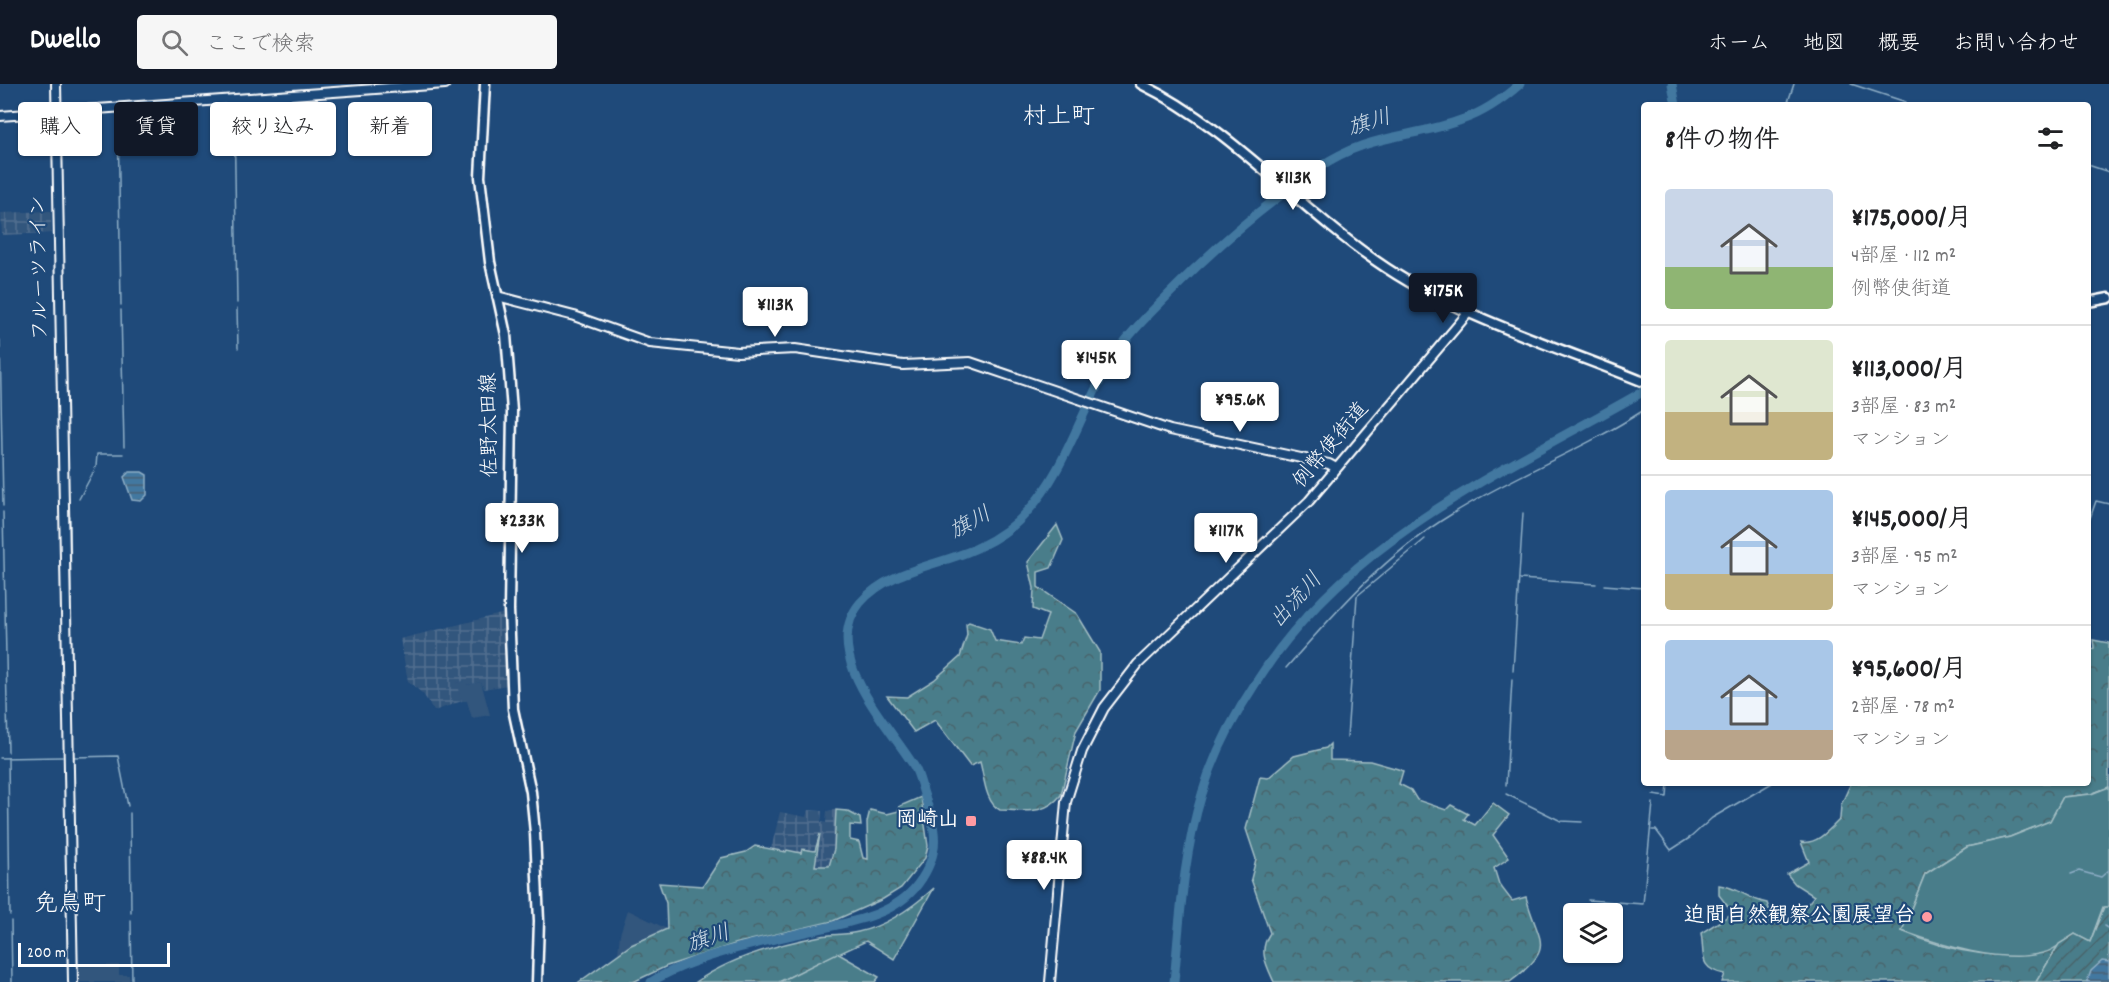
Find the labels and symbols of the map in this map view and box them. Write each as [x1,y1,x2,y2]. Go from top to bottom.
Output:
district label: 村上町 [1023,101,1095,135]
water label: 旗川 [1344,103,1396,145]
pin: ¥113K [1251,160,1335,211]
street label: フルーツライン [25,195,57,341]
pin: ¥175K [1401,273,1485,324]
pin: ¥113K [733,287,817,338]
pin: ¥145K [1054,340,1138,391]
street label: 佐野太田線 [475,372,507,478]
pin: ¥95.6K [1191,382,1289,433]
street label: 例幣使街道 [1287,396,1377,496]
water label: 旗川 [944,500,998,548]
pin: ¥233K [480,503,564,554]
pin: ¥117K [1184,513,1268,564]
water label: 出流川 [1263,566,1331,636]
place label: 岡崎山 [896,806,959,836]
marker: 岡崎山 [964,814,978,828]
pin: ¥88.4K [995,840,1093,891]
district label: 免鳥町 [34,888,106,922]
place label: 迫間自然観察公園展望台 [1684,902,1915,932]
marker: 迫間自然観察公園展望台 [1920,910,1934,924]
water label: 旗川 [683,918,735,962]
scale bar [18,940,170,968]

